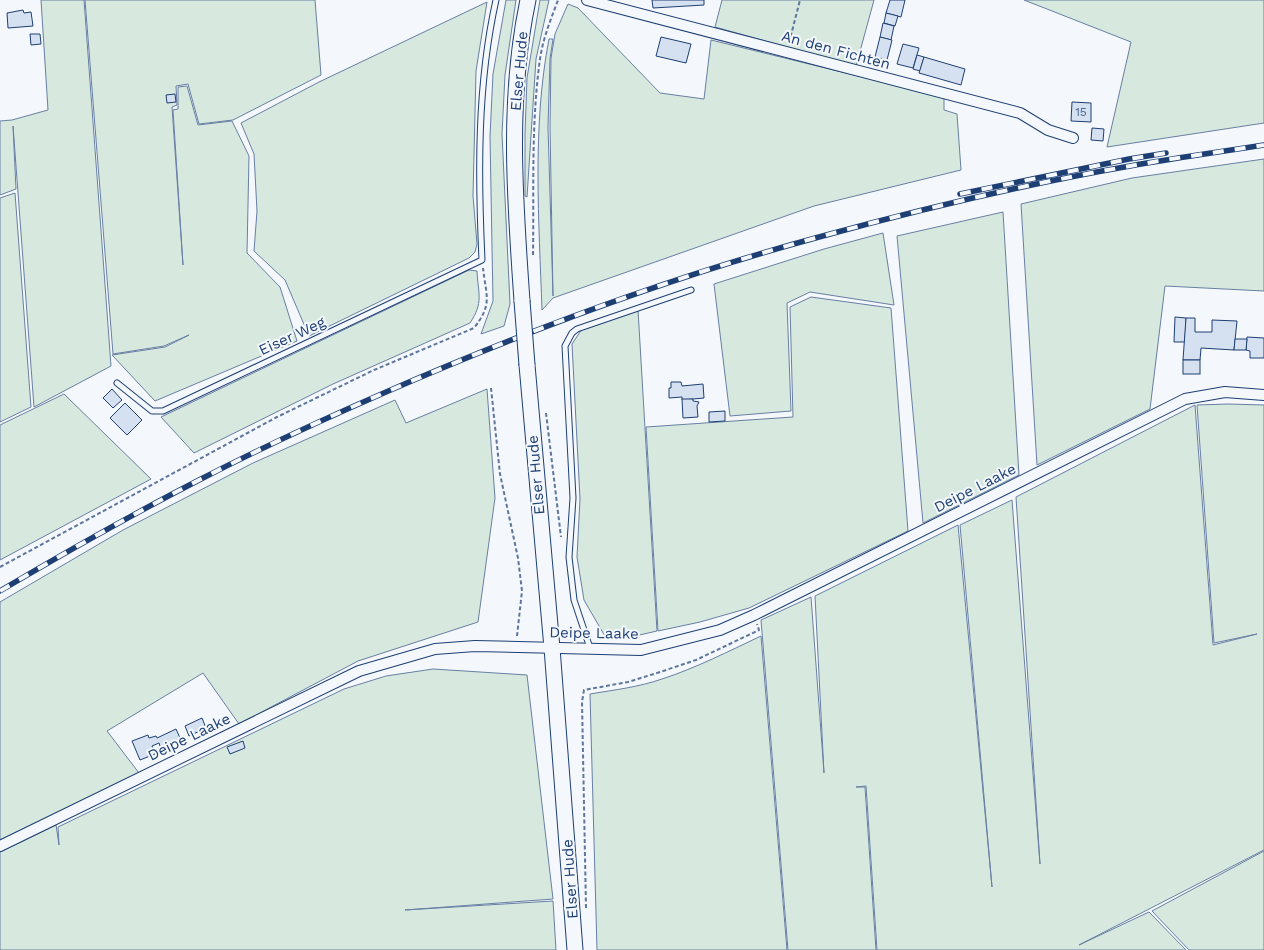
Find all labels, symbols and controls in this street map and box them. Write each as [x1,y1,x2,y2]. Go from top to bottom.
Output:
street label: An den Fichten [780,27,892,73]
street label: Elser Hude [507,30,531,112]
house number: 15 [1075,105,1087,119]
street label: Eiser Weg [256,313,328,359]
street label: Elser Hude [524,434,548,516]
street label: Deipe Laake [931,460,1019,516]
street label: Deipe Laake [549,623,639,643]
street label: Deipe Laake [145,709,233,765]
street label: Elser Hude [558,839,582,919]

